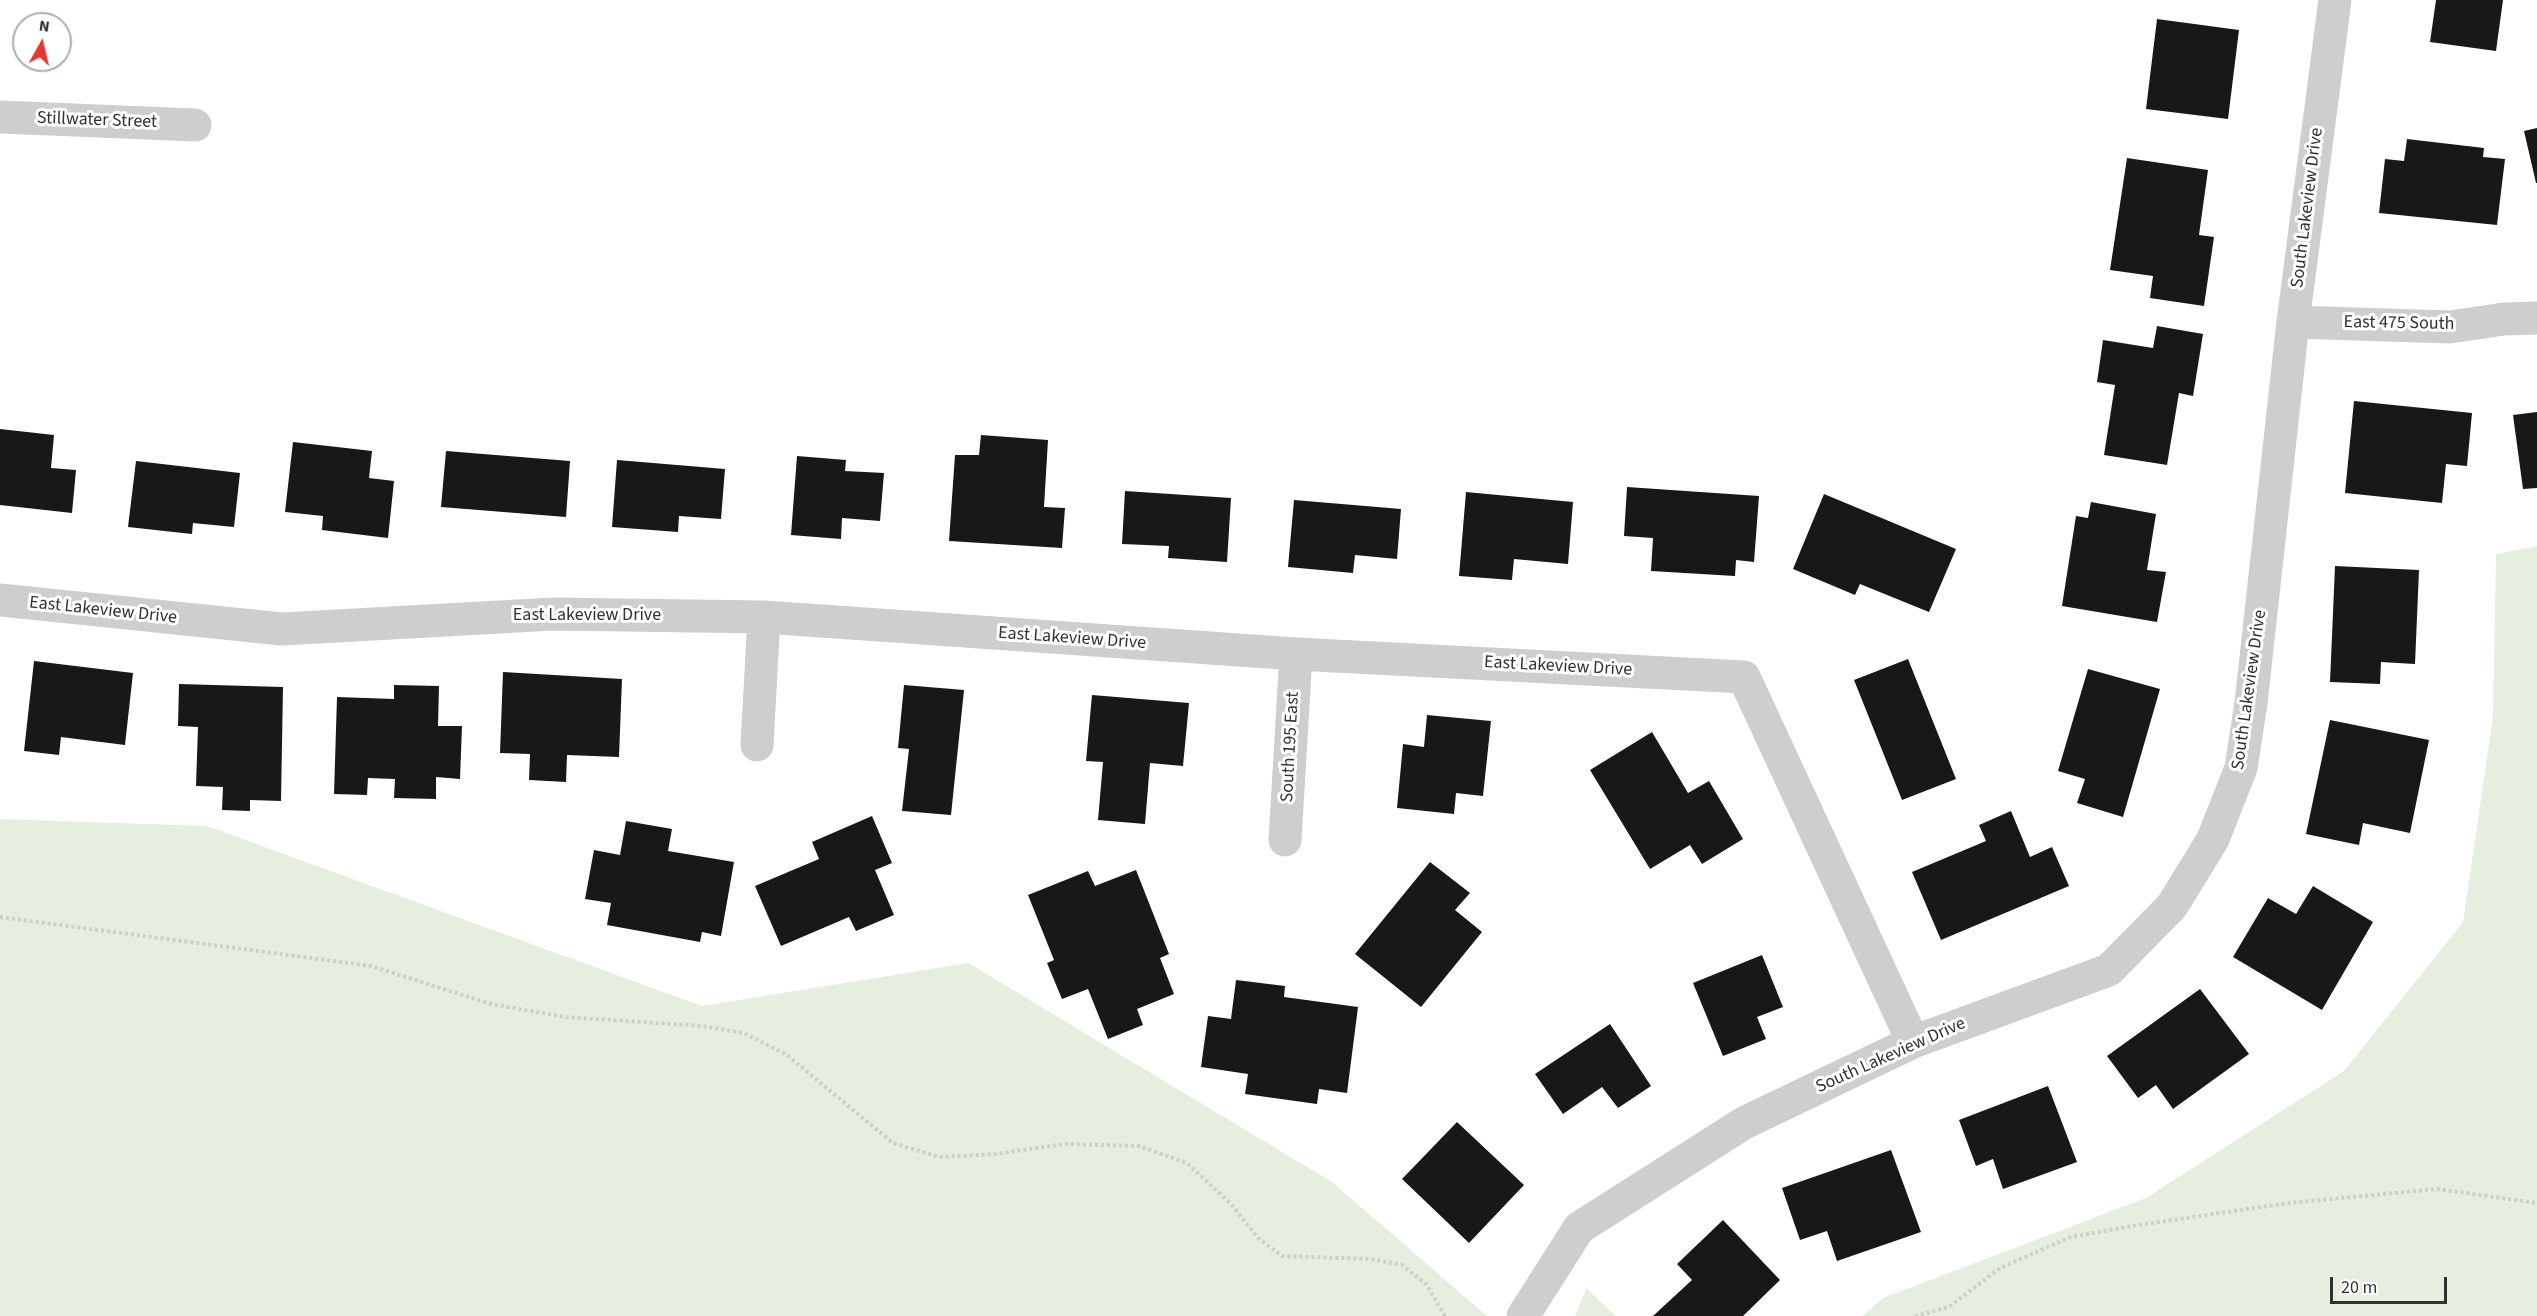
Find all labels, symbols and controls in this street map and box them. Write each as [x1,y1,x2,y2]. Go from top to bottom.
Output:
north arrow [12,12,72,72]
text: N [37,15,51,38]
street label: Stillwater Street [37,108,157,134]
street label: South Lakeview Drive [2287,127,2329,289]
street label: East 475 South [2343,312,2455,336]
street label: East Lakeview Drive [28,593,178,629]
street label: East Lakeview Drive [513,605,661,627]
street label: South Lakeview Drive [2228,609,2272,771]
street label: East Lakeview Drive [997,623,1147,655]
street label: East Lakeview Drive [1483,652,1633,682]
street label: South 195 East [1277,691,1305,803]
street label: South Lakeview Drive [1813,1013,1969,1099]
scale bar [2333,1265,2450,1303]
text: 20 m [2341,1275,2377,1300]

